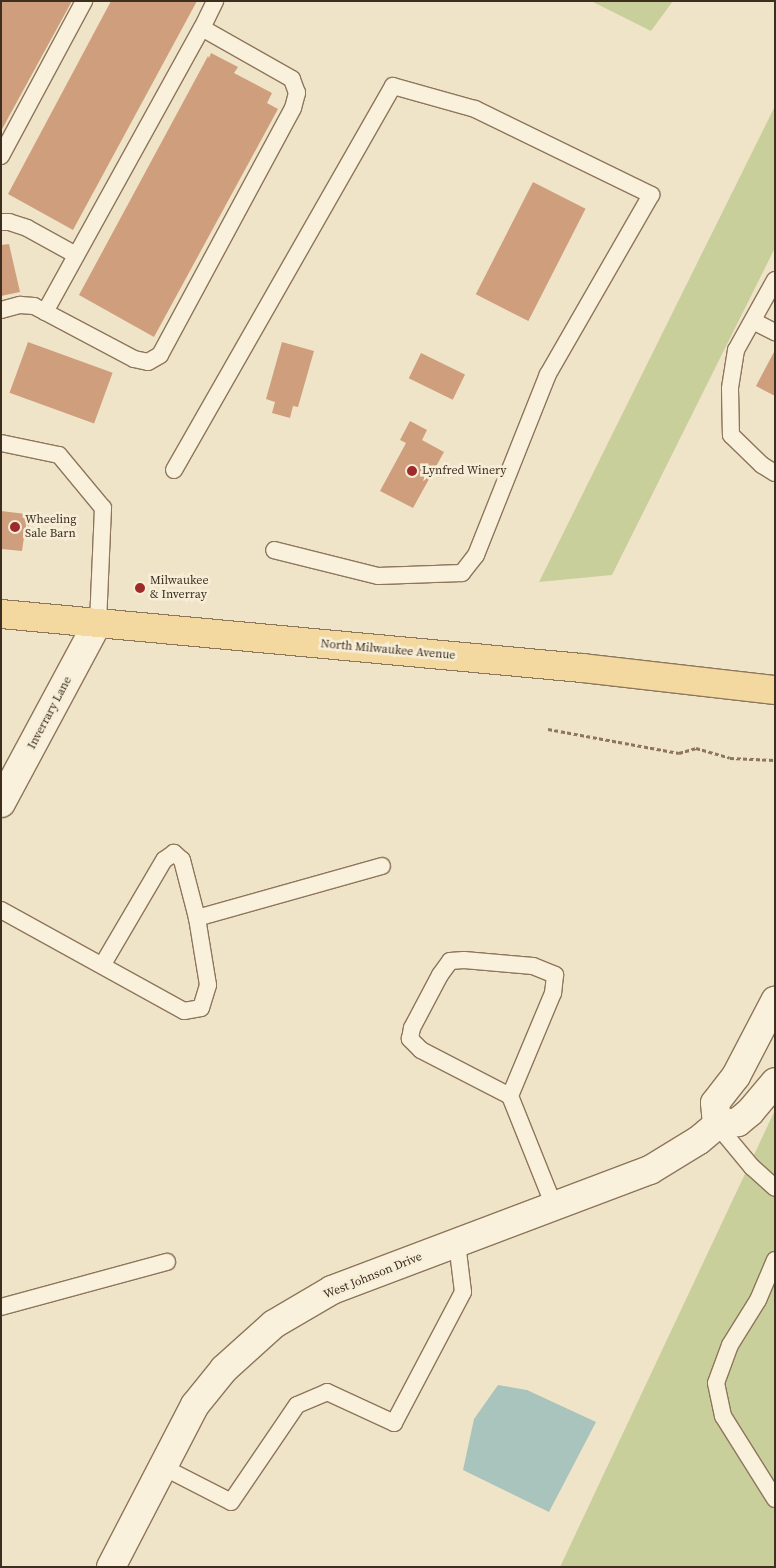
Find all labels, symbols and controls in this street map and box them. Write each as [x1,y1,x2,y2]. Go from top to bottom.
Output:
place label: Lynfred Winery [422,464,507,478]
marker: Lynfred Winery [406,465,418,477]
place label: Wheeling Sale Barn [25,513,77,541]
marker: Wheeling Sale Barn [9,521,21,533]
place label: Milwaukee & Inverray [150,574,208,602]
marker: Milwaukee & Inverray [134,582,146,594]
street label: North Milwaukee Avenue [320,637,456,663]
street label: Inverrary Lane [25,674,75,752]
street label: West Johnson Drive [322,1250,424,1302]

